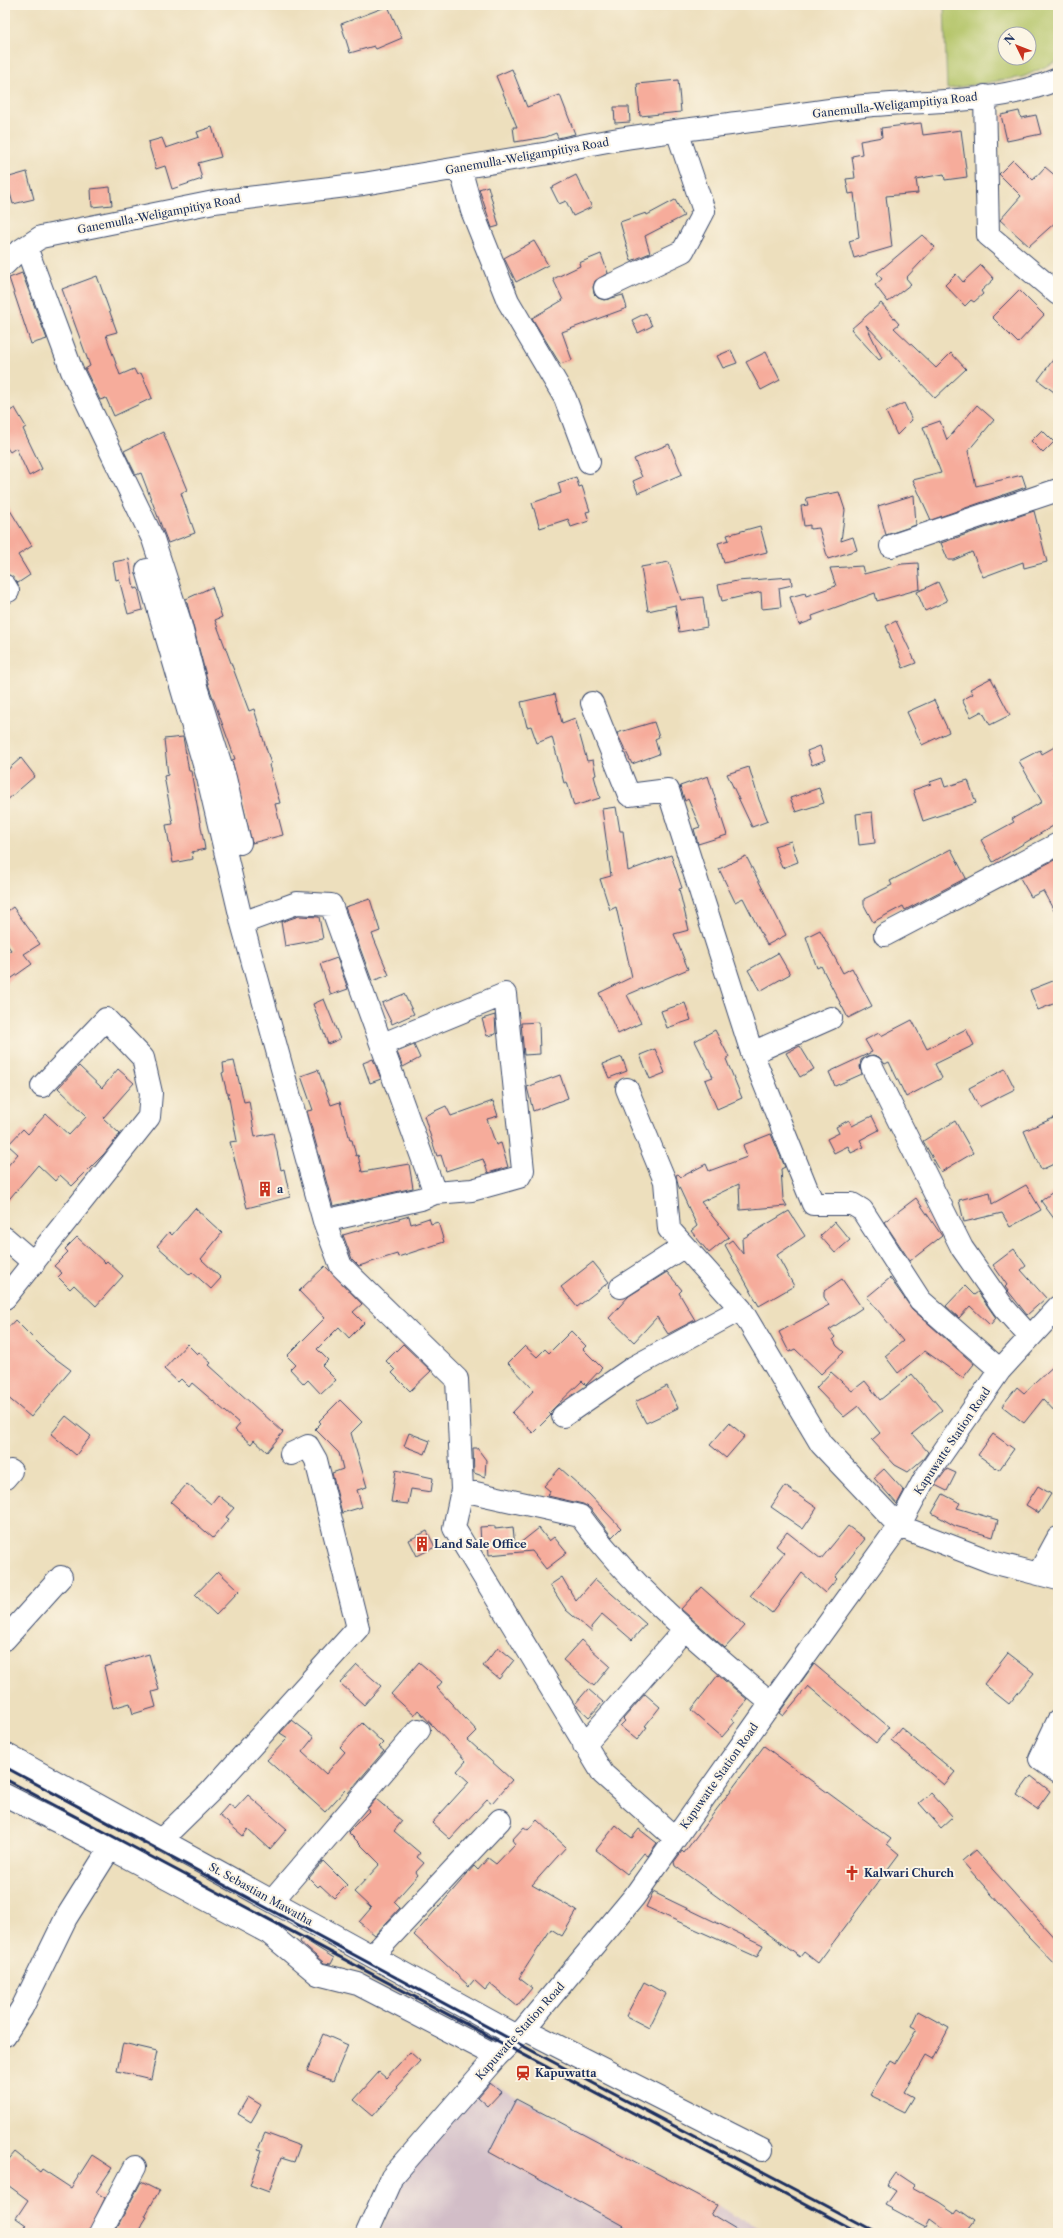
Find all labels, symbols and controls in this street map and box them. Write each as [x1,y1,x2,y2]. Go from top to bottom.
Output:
north arrow [997,26,1037,66]
text: N [1001,31,1018,47]
street label: Ganemulla-Weligampitiya Road [812,89,979,121]
street label: Ganemulla-Weligampitiya Road [444,135,610,177]
street label: Ganemulla-Weligampitiya Road [76,191,242,237]
building icon: a [256,1180,274,1198]
place label: a [277,1182,284,1196]
street label: Kapuwatte Station Road [911,1384,993,1497]
building icon: Land Sale Office [413,1535,431,1553]
place label: Land Sale Office [434,1537,527,1551]
street label: Kapuwatte Station Road [677,1720,761,1832]
street label: St. Sebastian Mawatha [207,1860,316,1929]
church icon: Kalwari Church [843,1864,861,1882]
place label: Kalwari Church [864,1866,955,1880]
street label: Kapuwatte Station Road [472,1979,568,2083]
station icon: Kapuwatta [514,2064,532,2082]
place label: Kapuwatta [535,2066,597,2080]

